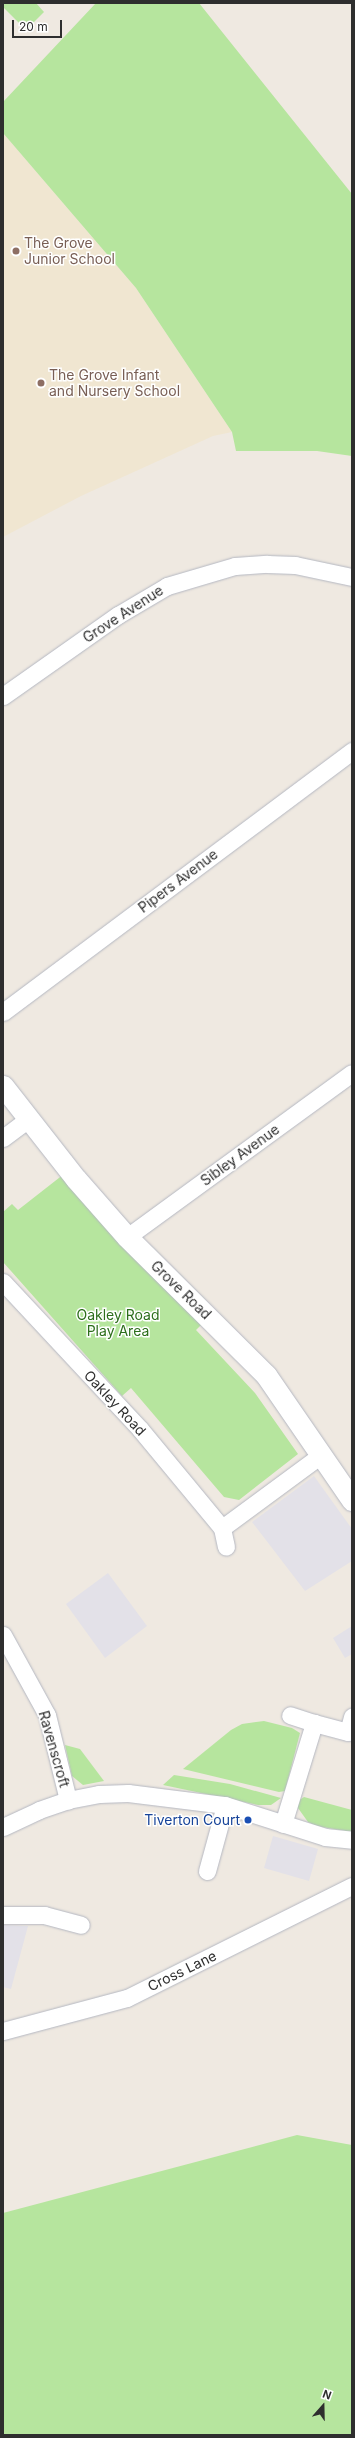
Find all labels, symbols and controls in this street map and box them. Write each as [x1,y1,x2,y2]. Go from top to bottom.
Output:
scale bar [14,12,64,38]
text: 20 m [19,19,48,34]
place label: The Grove Junior School [24,235,115,268]
marker: The Grove Junior School [11,246,21,256]
place label: The Grove Infant and Nursery School [49,367,180,400]
marker: The Grove Infant and Nursery School [36,378,46,388]
street label: Grove Avenue [80,582,166,646]
street label: Pipers Avenue [135,846,221,916]
street label: Sibley Avenue [197,1121,283,1189]
street label: Grove Road [147,1257,215,1323]
park label: Oakley Road Play Area [76,1307,160,1340]
street label: Oakley Road [81,1367,149,1439]
street label: Ravenscroft [35,1709,73,1789]
place label: Tiverton Court [144,1812,240,1828]
marker: Tiverton Court [243,1815,253,1825]
street label: Cross Lane [145,1947,219,1995]
north arrow [303,2386,343,2426]
text: N [321,2387,333,2403]

